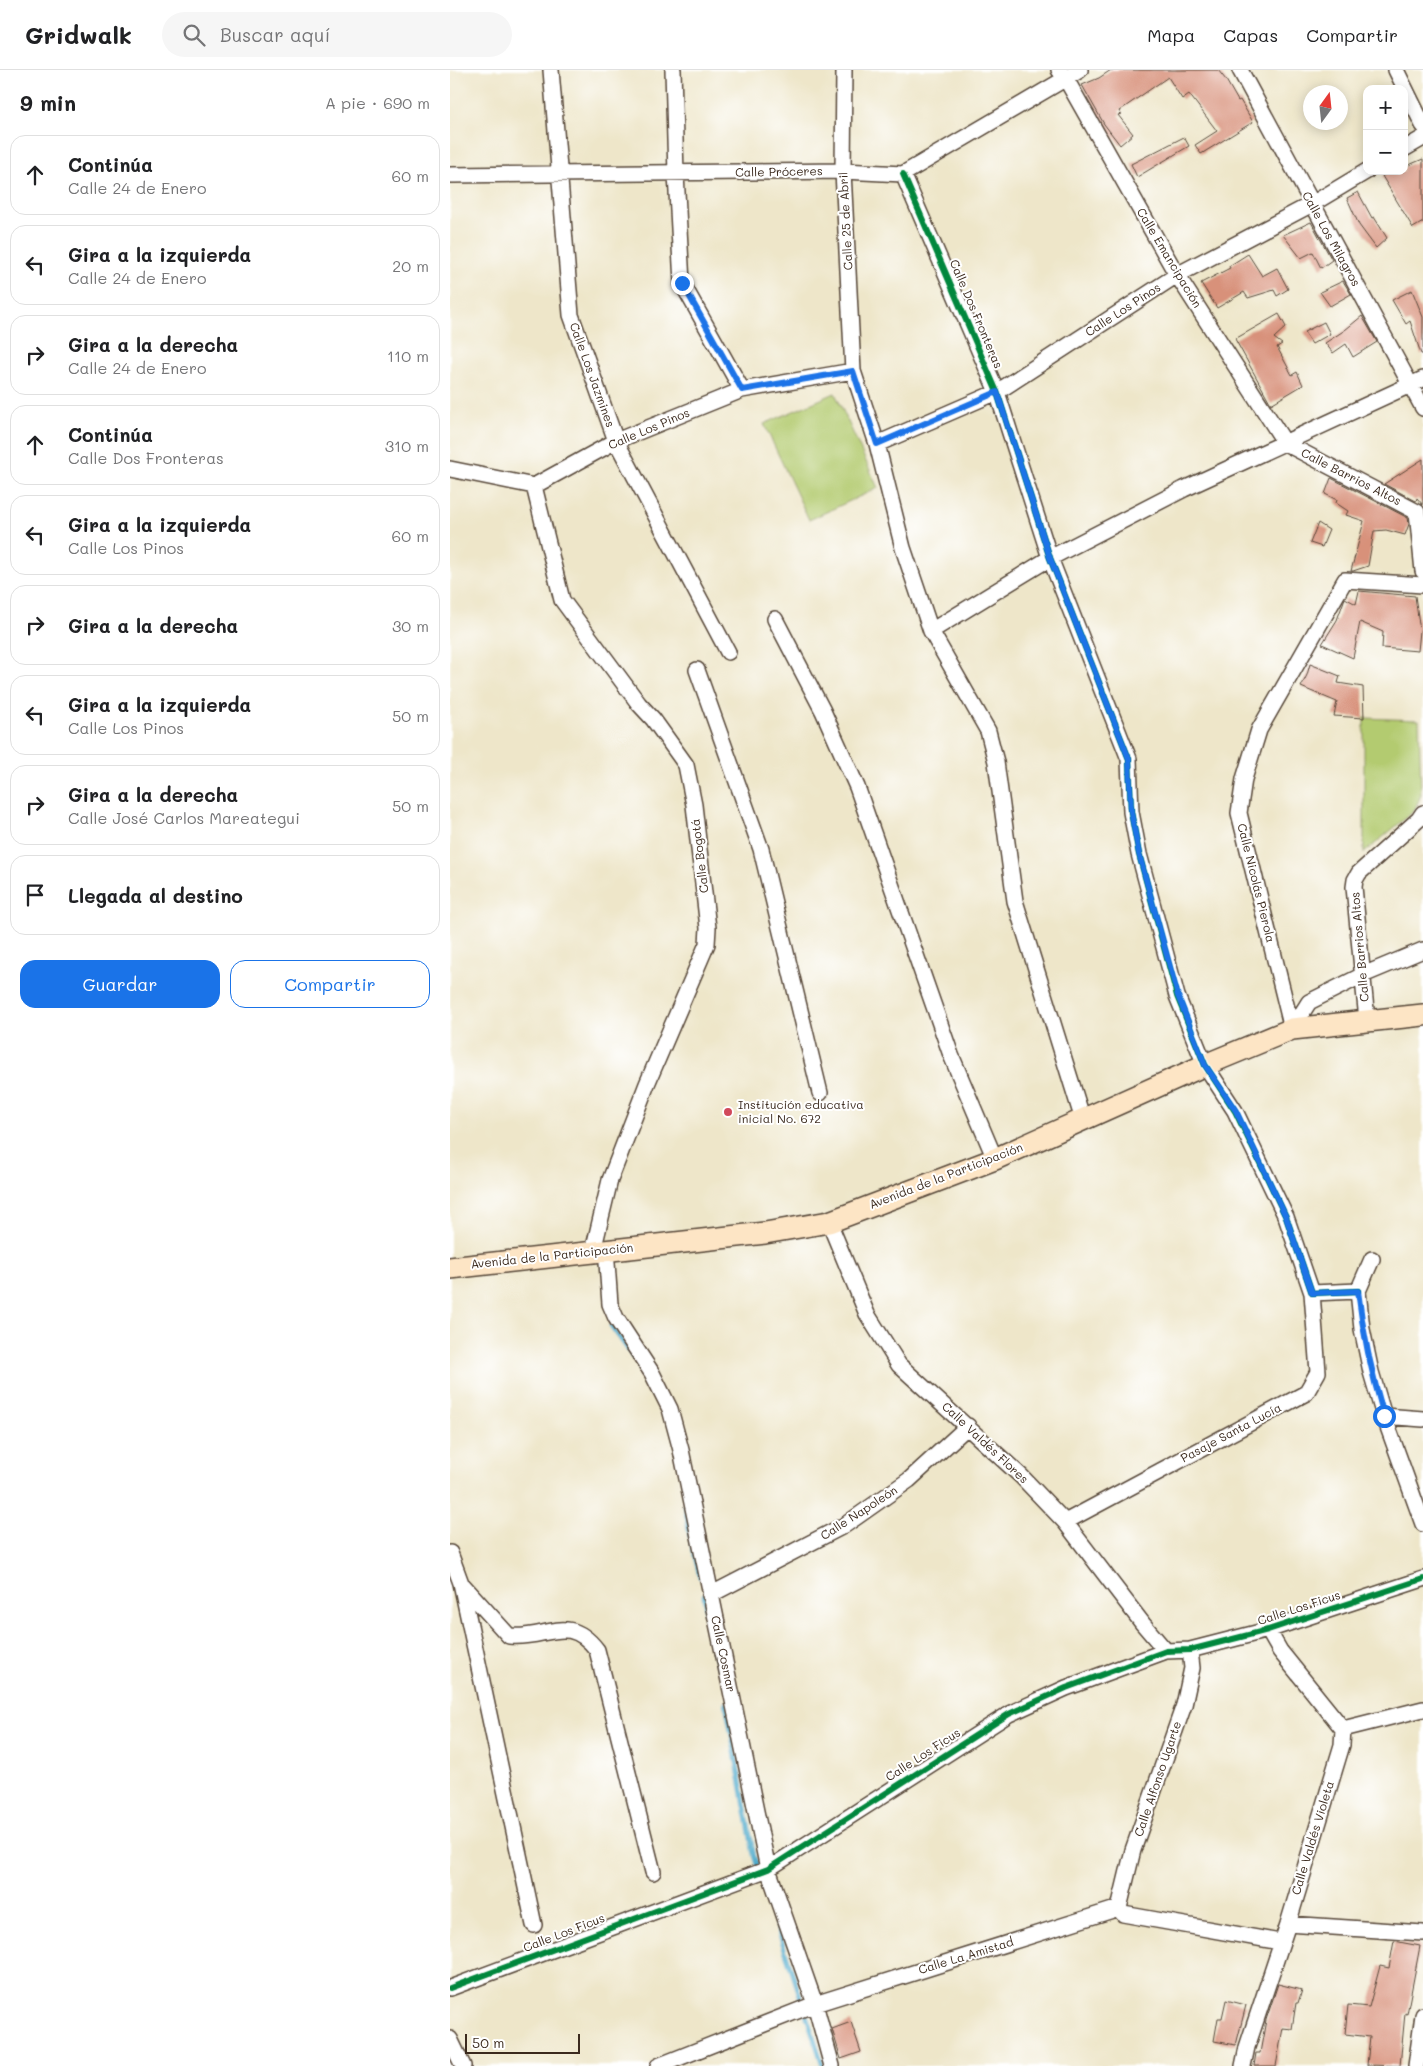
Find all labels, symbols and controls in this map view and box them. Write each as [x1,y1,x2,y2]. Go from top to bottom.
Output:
search box [162,12,512,57]
text: Gridwalk [25,19,132,50]
icon: search [180,21,208,49]
text: Buscar aquí [220,22,330,47]
text: Mapa [1147,23,1195,47]
text: Capas [1223,23,1278,47]
text: Compartir [1306,23,1398,47]
north arrow [1303,85,1348,130]
map controls [1363,85,1408,175]
button: + [1363,85,1408,130]
text: 9 min [20,89,76,116]
text: A pie · 690 m [325,92,430,113]
button: − [1363,130,1408,175]
text: Continúa [68,152,153,177]
icon: ahead [21,161,49,189]
street label: Calle Próceres [735,162,823,180]
text: 60 m [392,165,429,186]
street label: Calle 25 de Abril [834,172,856,271]
text: Calle 24 de Enero [68,177,207,198]
street label: Calle Los Milagros [1299,188,1365,289]
street label: Calle Emancipación [1134,204,1206,310]
text: Gira a la izquierda [68,242,251,267]
icon: left [21,251,49,279]
text: 20 m [392,255,429,276]
street label: Calle Dos Fronteras [947,257,1007,371]
text: Calle 24 de Enero [68,267,207,288]
route end [671,272,694,295]
street label: Calle Los Pinos [1082,279,1163,340]
street label: Calle Los Jazmines [567,320,619,429]
text: Gira a la derecha [68,332,238,357]
icon: right [21,341,49,369]
text: 110 m [387,345,429,366]
text: Calle 24 de Enero [68,357,207,378]
street label: Calle Los Pinos [605,404,692,452]
text: Continúa [68,422,153,447]
icon: ahead [21,431,49,459]
text: 310 m [385,435,429,456]
street label: Calle Barrios Altos [1299,444,1404,508]
text: Calle Dos Fronteras [68,447,224,468]
text: Gira a la izquierda [68,512,251,537]
icon: left [21,521,49,549]
text: 60 m [392,525,429,546]
text: Calle Los Pinos [68,537,184,558]
icon: right [21,611,49,639]
text: Gira a la derecha [68,613,238,638]
text: 30 m [392,615,429,636]
text: Gira a la izquierda [68,692,251,717]
icon: left [21,701,49,729]
text: 50 m [392,705,429,726]
text: Calle Los Pinos [68,717,184,738]
text: Gira a la derecha [68,782,238,807]
icon: right [21,791,49,819]
text: 50 m [392,795,429,816]
text: Calle José Carlos Mareategui [68,807,300,828]
street label: Calle Bogotá [687,818,712,894]
street label: Calle Nicolás Pierola [1234,822,1280,944]
icon: arrive [21,881,49,909]
text: Llegada al destino [68,883,243,908]
street label: Calle Barrios Altos [1346,891,1372,1003]
button: Guardar [20,960,220,1008]
button: Compartir [230,960,430,1008]
place label: Institución educativa inicial No. 672 [738,1096,864,1126]
marker: Institución educativa inicial No. 672 [722,1106,734,1118]
street label: Avenida de la Participación [867,1138,1025,1212]
street label: Avenida de la Participación [470,1239,634,1271]
street label: Calle Valdés Flores [939,1398,1032,1487]
street label: Pasaje Santa Lucía [1177,1399,1284,1465]
route start [1373,1405,1396,1428]
street label: Calle Napoleón [817,1481,900,1543]
street label: Calle Los Ficus [1255,1586,1342,1628]
street label: Calle Cosmar [708,1614,740,1694]
street label: Calle Alfonso Ugarte [1130,1719,1184,1839]
street label: Calle Los Ficus [882,1724,963,1784]
street label: Calle Valdés Violeta [1287,1779,1337,1897]
street label: Calle Los Ficus [520,1909,607,1955]
street label: Calle La Amistad [916,1933,1016,1977]
scale bar [465,2031,580,2054]
text: 50 m [472,2033,504,2052]

